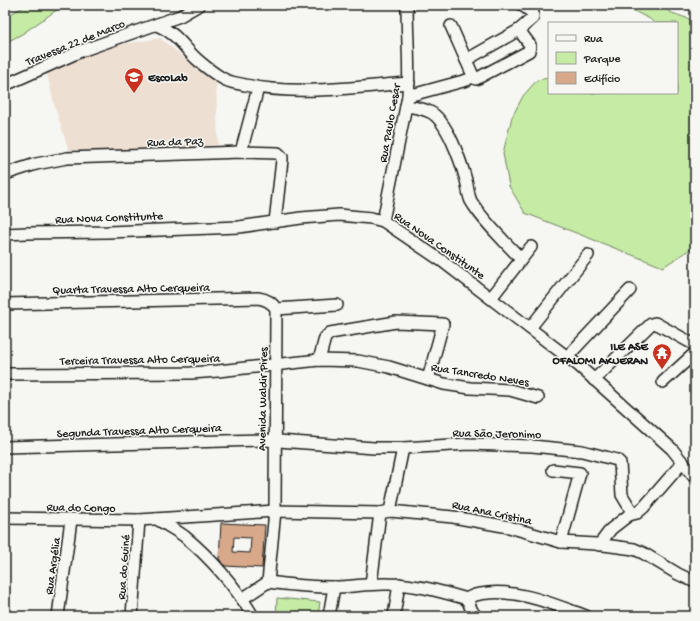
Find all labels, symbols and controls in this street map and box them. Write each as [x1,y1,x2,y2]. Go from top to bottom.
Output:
street label: Travessa 22 de Marco [23,18,127,70]
legend [548,22,678,94]
text: Rua [584,33,603,47]
text: Parque [583,53,621,67]
school or university icon: EscoLab [123,66,145,94]
place label: EscoLab [147,72,188,86]
text: Edifício [584,73,620,87]
street label: Rua Paulo Cesar [377,81,405,164]
street label: Rua da Paz [147,135,204,151]
street label: Rua Nova Constitunte [55,210,164,228]
street label: Rua Nova Constitunte [391,210,488,284]
street label: Quarta Travessa Alto Cerqueira [52,282,210,298]
place label: ILE ASE OFALOMI AKUERAN [553,341,650,369]
temple icon: ILE ASE OFALOMI AKUERAN [651,342,673,370]
street label: Avenida Waldir Pires [256,346,272,451]
street label: Terceira Travessa Alto Cerqueira [59,353,221,369]
street label: Rua Tancredo Neves [430,361,530,391]
street label: Segunda Travessa Alto Cerqueira [56,422,222,442]
street label: Rua São Jeronimo [452,427,541,443]
street label: Rua Ana Cristina [450,499,533,529]
street label: Rua do Congo [46,501,116,517]
street label: Rua do Guiné [116,533,134,600]
street label: Rua Argélia [43,536,65,596]

